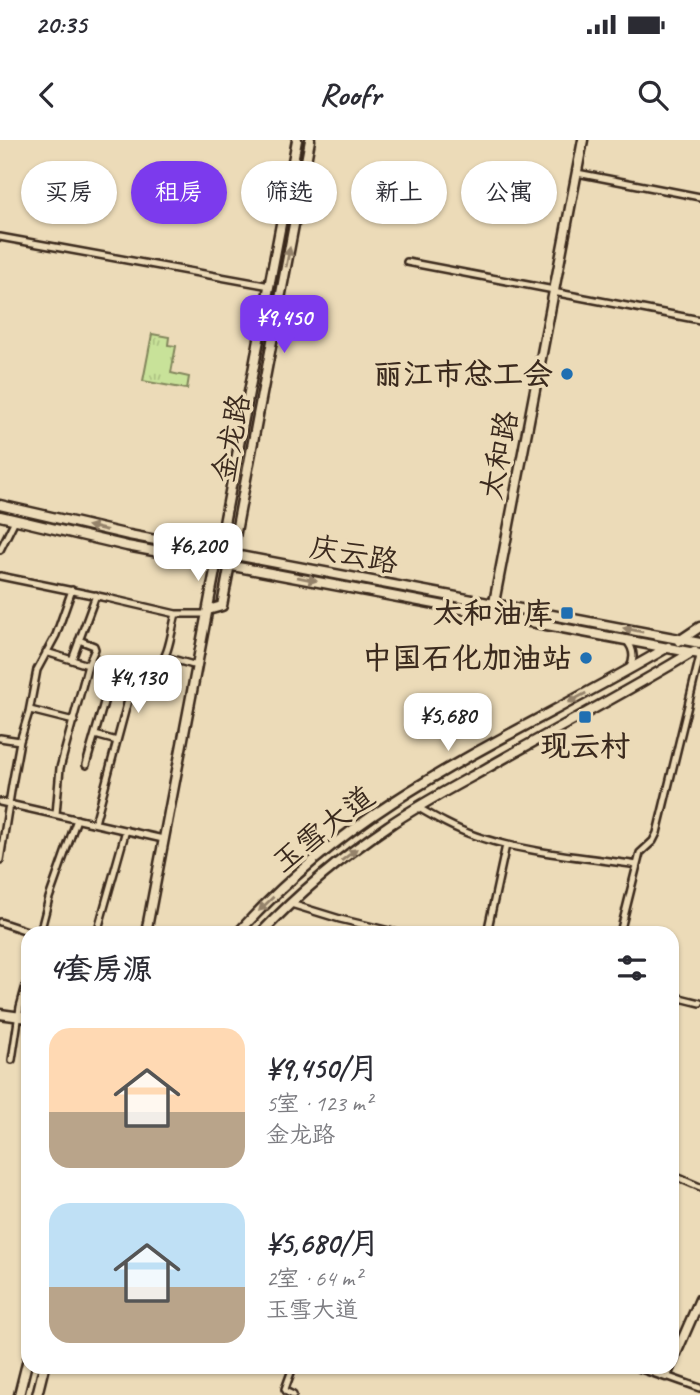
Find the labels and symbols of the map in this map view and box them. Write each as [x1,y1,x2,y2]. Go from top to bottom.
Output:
one-way arrow [283,246,294,268]
pin: ¥9,450 [227,296,341,355]
place label: 丽江市总工会 [373,355,553,393]
marker: 丽江市总工会 [559,366,575,382]
street label: 金龙路 [204,390,258,486]
street label: 太和路 [472,407,526,503]
one-way arrow [86,522,108,533]
pin: ¥6,200 [141,524,255,583]
street label: 庆云路 [306,527,402,581]
one-way arrow [296,574,318,585]
place label: 太和油库 [433,594,553,632]
marker: 太和油库 [559,605,575,621]
one-way arrow [622,624,644,635]
place label: 中国石化加油站 [362,639,572,677]
marker: 中国石化加油站 [578,650,594,666]
pin: ¥4,130 [81,656,195,715]
one-way arrow [567,692,587,704]
pin: ¥5,680 [391,694,505,753]
marker: 现云村 [577,709,593,725]
place label: 现云村 [540,727,630,765]
street label: 玉雪大道 [264,777,382,881]
one-way arrow [340,848,357,863]
one-way arrow [258,895,275,911]

